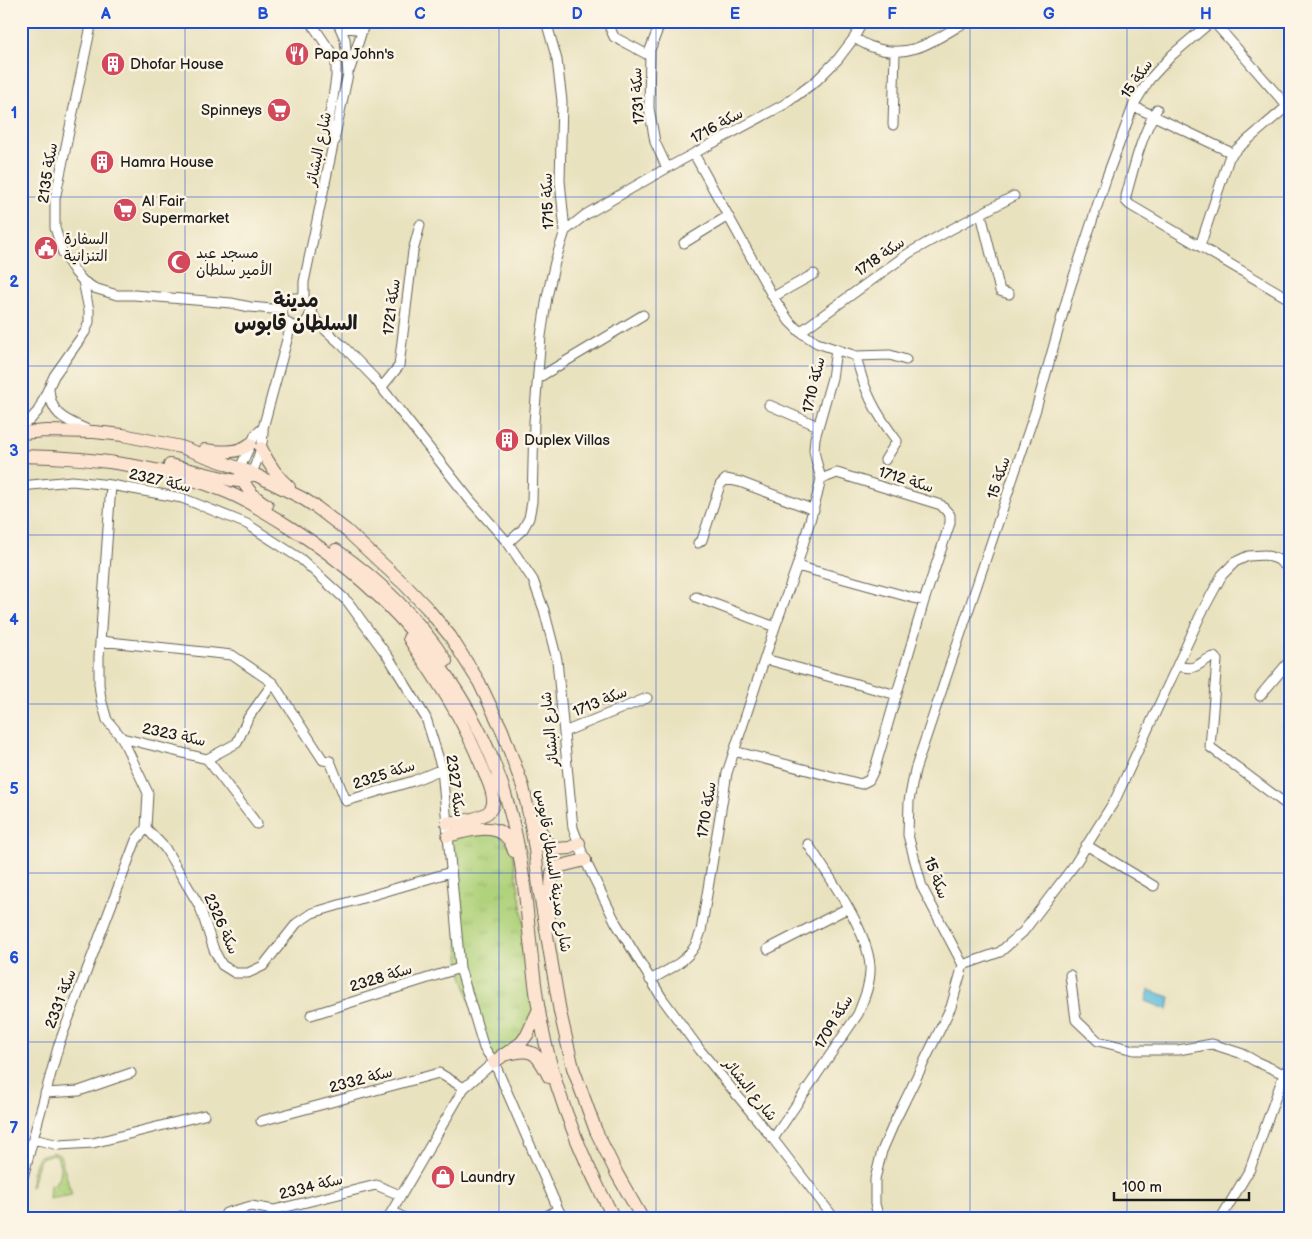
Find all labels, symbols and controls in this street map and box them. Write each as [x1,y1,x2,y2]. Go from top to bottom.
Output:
text: A [100,5,111,24]
text: B [257,5,269,24]
text: C [414,5,426,24]
text: D [571,5,583,24]
text: E [730,5,740,24]
text: F [887,5,897,24]
text: G [1043,5,1055,24]
text: H [1200,5,1212,24]
restaurant icon: Papa John's [284,41,310,67]
place label: Papa John's [314,45,395,64]
building icon: Dhofar House [100,51,126,77]
place label: Dhofar House [130,55,224,74]
street label: سكة 15 [1117,56,1157,102]
street label: سكة 1731 [627,67,649,125]
supermarket icon: Spinneys [266,97,292,123]
place label: Spinneys [201,101,263,120]
text: 1 [11,104,17,123]
street label: سكة 1716 [687,104,747,148]
street label: شارع البشائر [301,110,336,190]
street label: سكة 2135 [34,141,62,205]
building icon: Hamra House [89,149,115,175]
place label: Hamra House [120,153,214,172]
street label: سكة 1715 [538,172,558,230]
place label: Al Fair Supermarket [142,192,230,228]
supermarket icon: Al Fair Supermarket [112,197,138,223]
place label: السفارة التنزانية [64,230,108,266]
street label: سكة 1718 [851,233,909,281]
public building icon: السفارة التنزانية [33,235,59,261]
place label: مسجد عبد الأمير سلطان [196,244,272,280]
mosque icon: مسجد عبد الأمير سلطان [166,249,192,275]
text: 2 [9,273,19,292]
street label: سكة 1721 [379,278,405,336]
district label: مدينة السلطان قابوس [234,289,358,336]
street label: سكة 1710 [798,355,830,415]
building icon: Duplex Villas [494,427,520,453]
place label: Duplex Villas [524,431,610,450]
text: 3 [9,442,19,461]
street label: سكة 15 [983,454,1015,502]
street label: سكة 1712 [876,463,936,497]
street label: سكة 2327 [127,465,193,497]
text: 4 [9,611,19,630]
street label: سكة 1713 [570,682,630,722]
street label: شارع البشائر [537,691,564,769]
street label: سكة 2323 [140,719,208,751]
street label: سكة 2327 [441,753,469,819]
street label: سكة 2325 [350,756,418,794]
text: 5 [9,780,19,799]
street label: سكة 1710 [693,780,721,840]
street label: شارع مدينة السلطان قابوس [531,788,575,954]
street label: سكة 15 [919,854,953,902]
street label: سكة 2326 [199,891,243,957]
text: 6 [9,949,19,968]
street label: سكة 2328 [347,959,415,997]
street label: سكة 2331 [41,967,81,1031]
street label: سكة 1709 [810,992,858,1052]
street label: شارع البشائر [718,1053,781,1125]
street label: سكة 2332 [327,1062,395,1098]
text: 7 [10,1119,19,1138]
shop icon: Laundry [430,1164,456,1190]
place label: Laundry [460,1168,515,1187]
scale bar [1114,1169,1250,1201]
street label: سكة 2334 [277,1170,345,1204]
text: 100 m [1122,1178,1162,1197]

